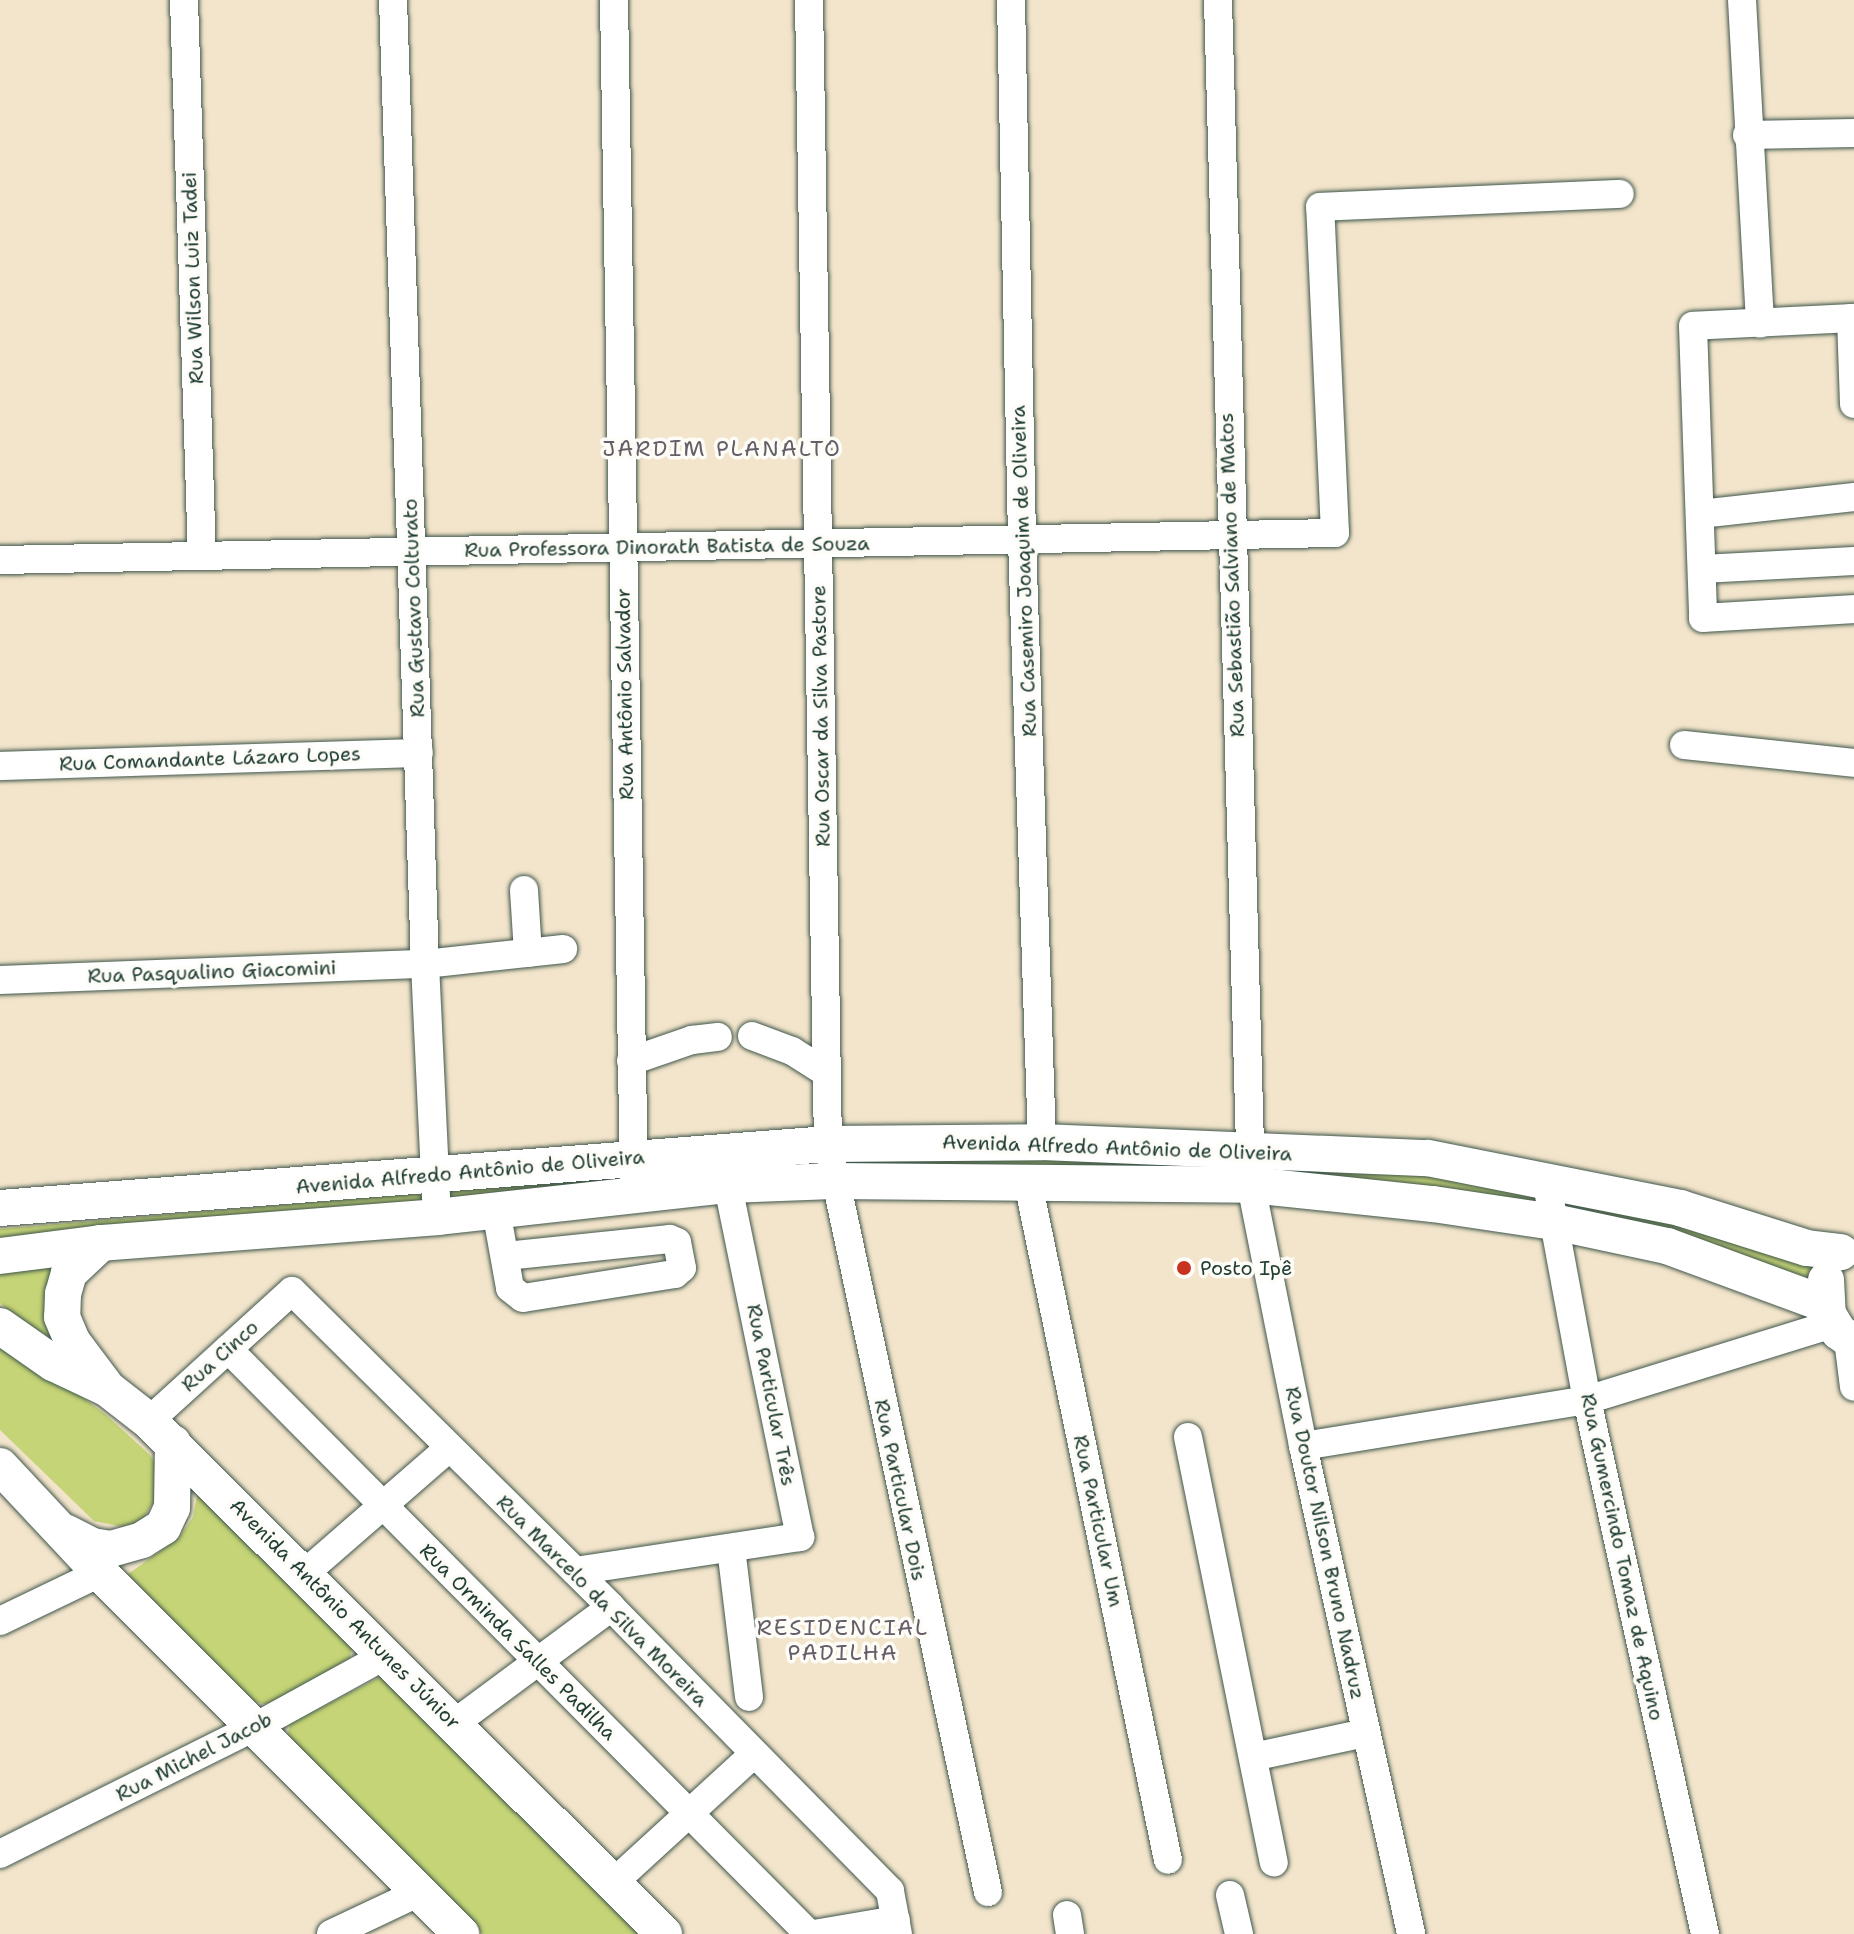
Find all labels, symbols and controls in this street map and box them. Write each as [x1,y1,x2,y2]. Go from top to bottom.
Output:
street label: Rua Wilson Luiz Tadei [177,171,209,385]
street label: Rua Casemiro Joaquim de Oliveira [1006,405,1042,737]
street label: Rua Sebastião Salviano de Matos [1214,412,1250,738]
district label: JARDIM PLANALTO [602,436,842,462]
street label: Rua Gustavo Colturato [398,498,430,718]
street label: Rua Professora Dinorath Batista de Souza [464,531,870,563]
street label: Rua Oscar da Silva Pastore [807,585,835,847]
street label: Rua Antônio Salvador [611,588,639,800]
street label: Rua Comandante Lázaro Lopes [59,742,361,776]
street label: Rua Pasqualino Giacomini [87,956,337,988]
street label: Avenida Alfredo Antônio de Oliveira [942,1130,1292,1166]
street label: Avenida Alfredo Antônio de Oliveira [295,1145,645,1199]
place label: Posto Ipê [1200,1256,1292,1280]
marker: Posto Ipê [1175,1259,1193,1277]
street label: Rua Particular Três [742,1302,800,1488]
street label: Rua Cinco [177,1315,263,1397]
street label: Rua Doutor Nilson Bruno Nadruz [1280,1384,1370,1702]
street label: Rua Gumercindo Tomaz de Aquino [1576,1391,1668,1723]
street label: Rua Particular Dois [869,1397,931,1583]
street label: Rua Particular Um [1068,1433,1128,1609]
street label: Rua Marcelo da Silva Moreira [491,1490,713,1712]
street label: Avenida Antônio Antunes Júnior [225,1494,465,1734]
street label: Rua Orminda Salles Padilha [415,1539,621,1745]
district label: RESIDENCIAL PADILHA [757,1614,929,1666]
street label: Rua Michel Jacob [112,1707,276,1807]

